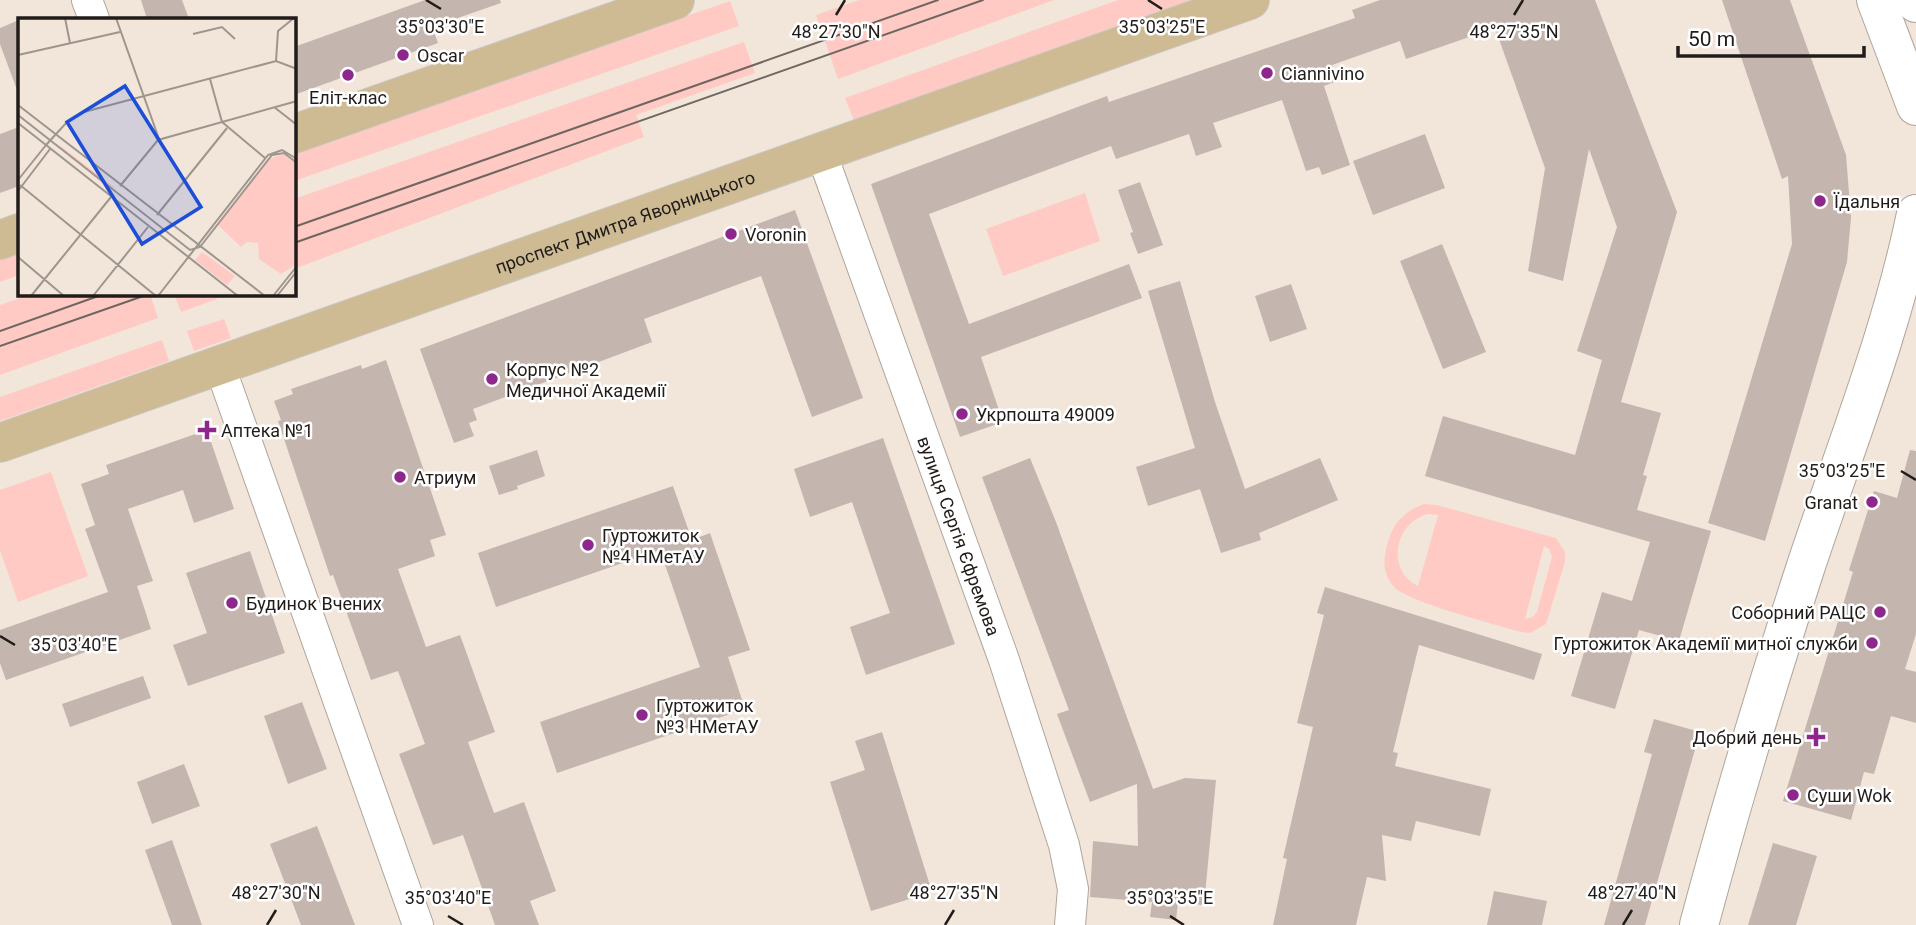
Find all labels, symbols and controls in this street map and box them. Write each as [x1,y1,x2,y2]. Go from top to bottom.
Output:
scale bar [1678,14,1864,58]
text: 35°03'30"E [398,16,484,37]
text: 35°03'25"E [1119,16,1205,37]
inset map [18,18,296,296]
text: 48°27'30"N [791,21,881,42]
text: 48°27'35"N [1469,21,1559,42]
text: 50 m [1688,27,1735,51]
place label: Oscar [417,45,464,66]
marker: Oscar [395,47,411,63]
place label: Ciannivino [1281,63,1364,84]
marker: Ciannivino [1259,65,1275,81]
marker: Еліт-клас [340,67,356,83]
place label: Еліт-клас [309,87,387,108]
street label: проспект Дмитра Яворницького [492,166,758,277]
place label: Їдальня [1833,191,1900,212]
marker: Їдальня [1812,193,1828,209]
place label: Voronin [745,224,807,245]
marker: Voronin [723,226,739,242]
place label: Корпус №2 Медичної Академії [506,359,667,401]
marker: Корпус №2 Медичної Академії [484,371,500,387]
place label: Укрпошта 49009 [976,404,1115,425]
marker: Укрпошта 49009 [954,406,970,422]
place label: Аптека №1 [221,420,313,441]
marker: Аптека №1 [199,422,215,438]
street label: вулиця Сергія Єфремова [914,433,1005,638]
text: 35°03'25"E [1799,460,1885,481]
place label: Атриум [414,467,476,488]
marker: Атриум [392,469,408,485]
place label: Granat [1805,492,1858,513]
marker: Granat [1864,494,1880,510]
place label: Гуртожиток №4 НМетАУ [602,525,705,567]
marker: Гуртожиток №4 НМетАУ [580,537,596,553]
place label: Будинок Вчених [246,593,382,614]
marker: Будинок Вчених [224,595,240,611]
place label: Соборний РАЦС [1731,602,1866,623]
marker: Соборний РАЦС [1872,604,1888,620]
place label: Гуртожиток Академії митної служби [1553,633,1858,654]
text: 35°03'40"E [31,634,117,655]
marker: Гуртожиток Академії митної служби [1864,635,1880,651]
place label: Гуртожиток №3 НМетАУ [656,695,759,737]
marker: Гуртожиток №3 НМетАУ [634,707,650,723]
place label: Добрий день [1692,727,1802,748]
marker: Добрий день [1808,729,1824,745]
place label: Суши Wok [1807,785,1893,806]
marker: Суши Wok [1785,787,1801,803]
text: 48°27'30"N [231,882,321,903]
text: 48°27'35"N [909,882,999,903]
text: 48°27'40"N [1587,882,1677,903]
text: 35°03'40"E [405,887,491,908]
text: 35°03'35"E [1127,887,1213,908]

